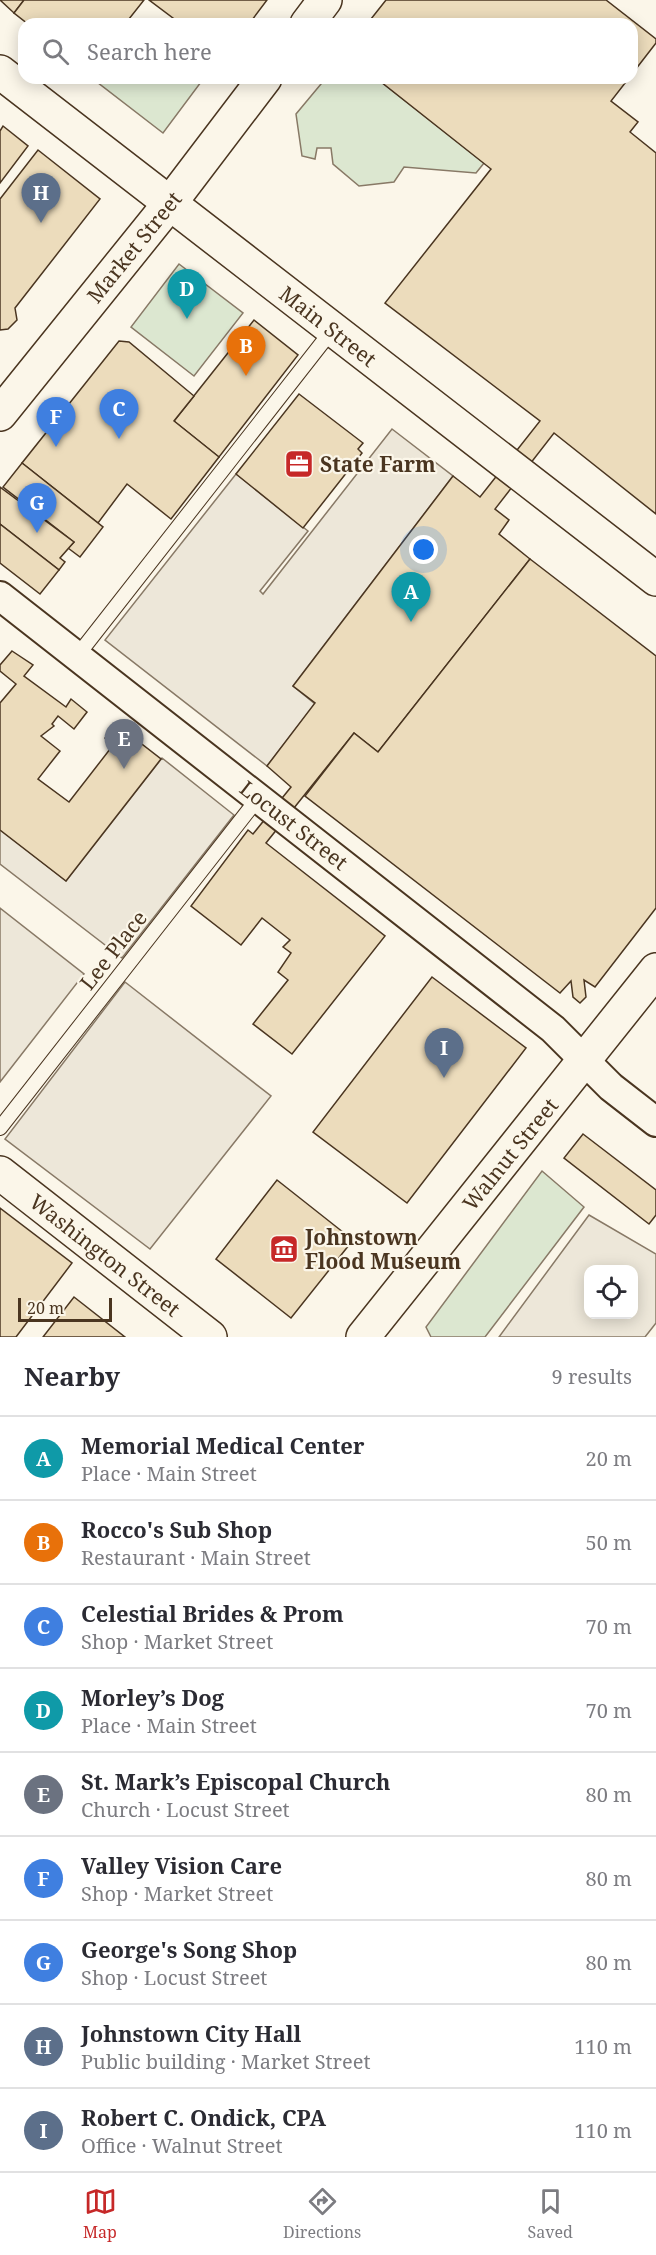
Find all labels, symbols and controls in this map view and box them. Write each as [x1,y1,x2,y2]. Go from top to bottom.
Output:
search box [18,18,638,84]
icon: search [39,35,72,68]
text: Search here [87,36,212,66]
pin: H [22,174,60,223]
street label: Market Street [80,185,188,309]
pin: D [168,270,207,319]
street label: Main Street [274,279,382,373]
pin: B [226,326,266,376]
pin: C [100,390,138,439]
pin: F [36,398,76,447]
office icon: State Farm [283,448,315,480]
place label: State Farm [320,450,436,478]
pin: G [18,484,57,533]
your location [409,535,438,564]
pin: A [392,572,430,622]
pin: E [104,720,144,769]
street label: Locust Street [234,774,354,876]
street label: Lee Place [73,904,153,996]
pin: I [424,1028,464,1078]
street label: Walnut Street [456,1092,564,1216]
street label: Washington Street [24,1187,186,1323]
place label: Johnstown Flood Museum [304,1223,461,1275]
museum icon: Johnstown Flood Museum [268,1233,300,1265]
map controls [584,1265,638,1319]
button: locate [584,1265,638,1319]
scale bar [18,1295,112,1322]
text: 20 m [27,1297,64,1319]
text: Nearby [24,1358,120,1394]
text: 9 results [552,1363,632,1390]
text: Memorial Medical Center [81,1430,364,1460]
text: A [36,1445,51,1472]
text: 20 m [586,1445,632,1472]
text: Place · Main Street [81,1460,257,1487]
text: Rocco's Sub Shop [81,1514,272,1544]
text: B [37,1529,50,1556]
text: 50 m [586,1529,632,1556]
text: Restaurant · Main Street [81,1544,311,1571]
text: Celestial Brides & Prom [81,1598,344,1628]
text: C [37,1613,50,1640]
text: 70 m [586,1613,632,1640]
text: Shop · Market Street [81,1628,273,1655]
text: Morley’s Dog [81,1682,224,1712]
text: D [36,1697,51,1724]
text: 70 m [586,1697,632,1724]
text: Place · Main Street [81,1712,257,1739]
text: St. Mark’s Episcopal Church [81,1766,391,1796]
text: E [37,1781,50,1808]
text: 80 m [586,1781,632,1808]
text: Church · Locust Street [81,1796,290,1823]
text: Valley Vision Care [81,1850,282,1880]
text: F [37,1865,50,1892]
text: 80 m [586,1865,632,1892]
text: Shop · Market Street [81,1880,273,1907]
text: George's Song Shop [81,1934,297,1964]
text: G [36,1949,51,1976]
text: 80 m [586,1949,632,1976]
text: Shop · Locust Street [81,1964,267,1991]
text: Johnstown City Hall [81,2018,301,2048]
text: H [35,2033,52,2060]
text: 110 m [574,2033,632,2060]
text: Public building · Market Street [81,2048,370,2075]
text: Robert C. Ondick, CPA [81,2102,326,2132]
text: I [39,2117,48,2144]
text: 110 m [574,2117,632,2144]
text: Office · Walnut Street [81,2132,282,2159]
tab: Map [83,2185,117,2243]
tab: Directions [283,2185,361,2243]
tab: Saved [528,2185,573,2243]

